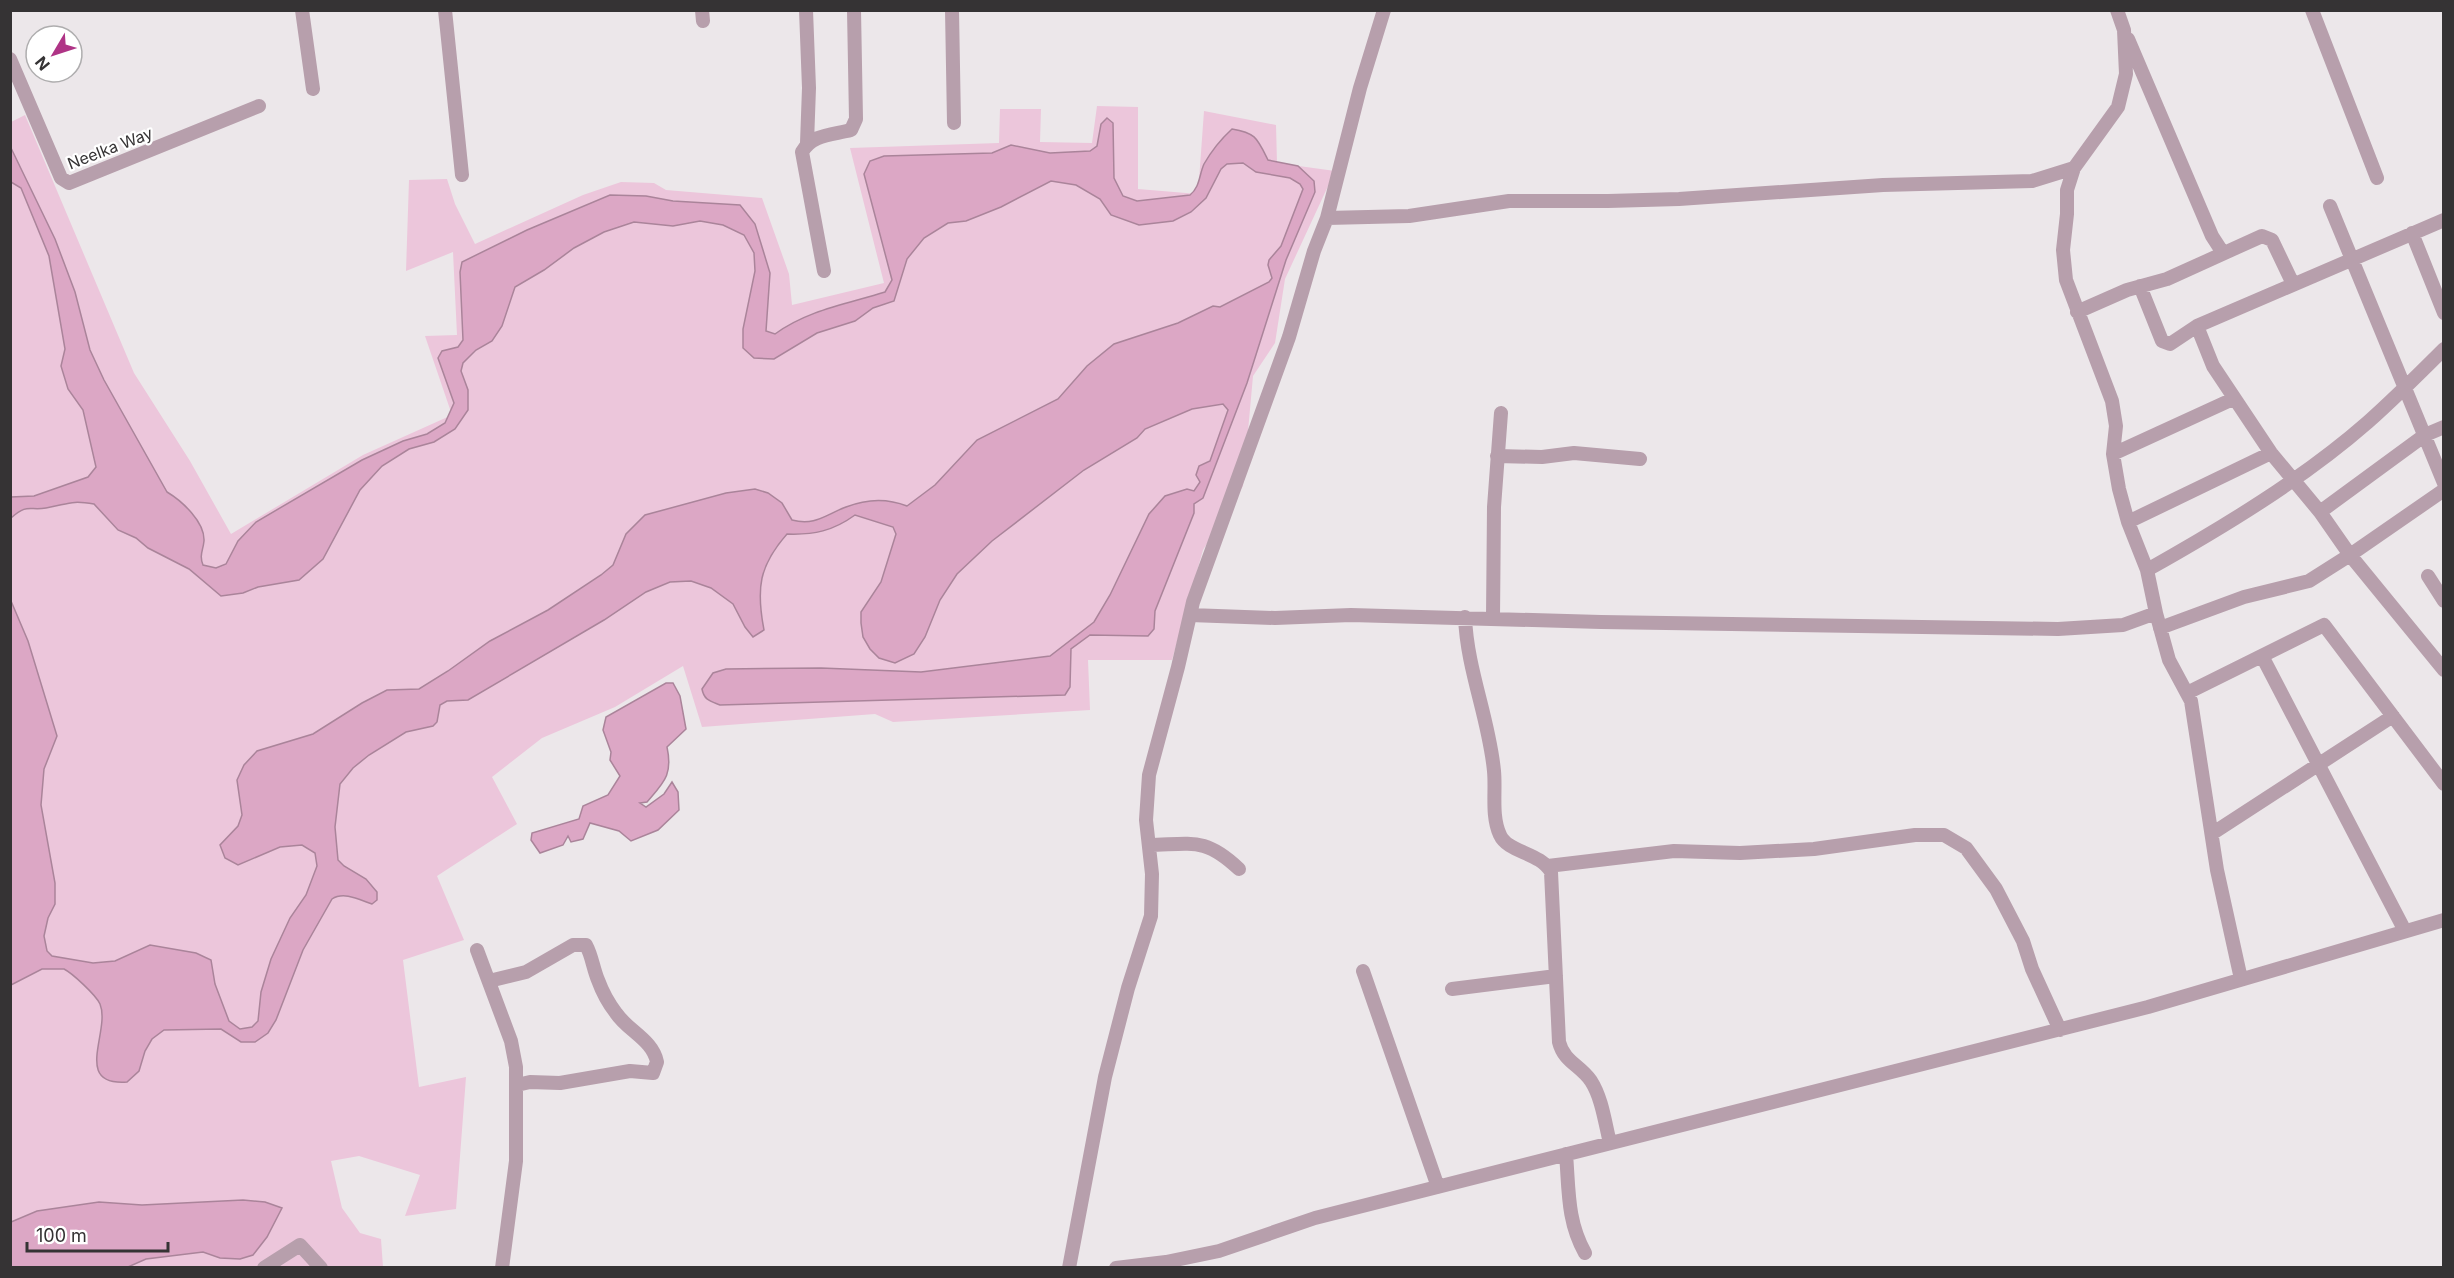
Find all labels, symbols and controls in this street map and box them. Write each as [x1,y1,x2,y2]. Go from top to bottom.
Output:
north arrow [24,24,84,84]
text: N [31,52,54,74]
street label: Neelka Way [65,123,155,173]
scale bar [27,1215,168,1253]
text: 100 m [36,1225,87,1246]

